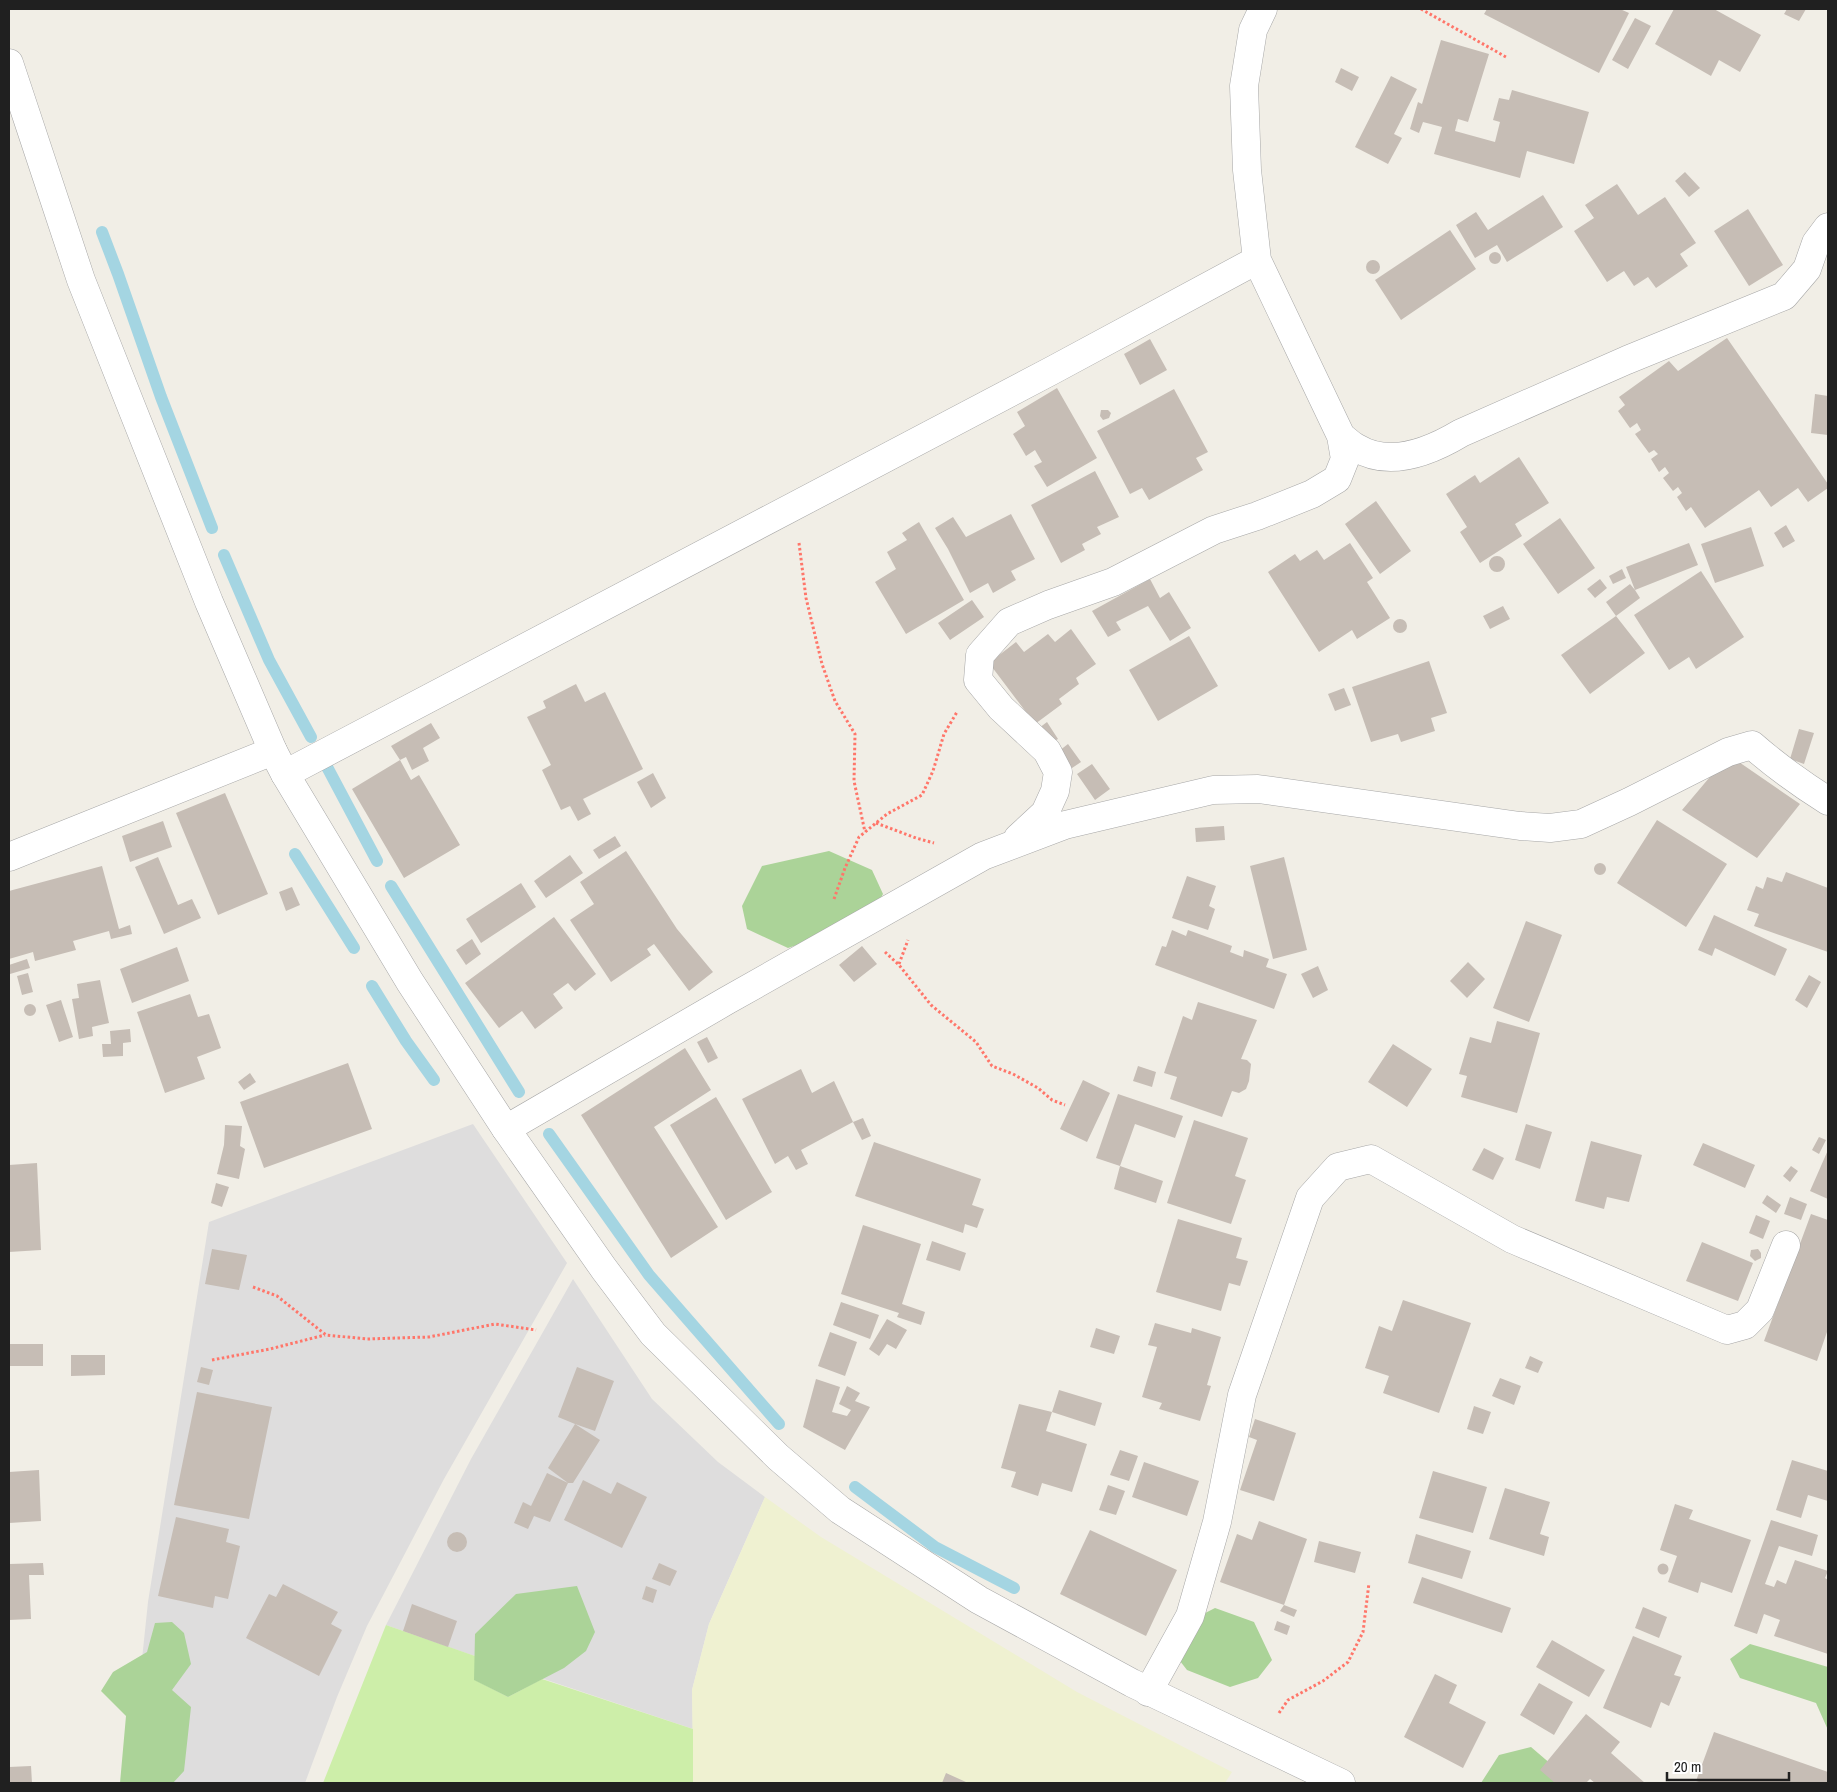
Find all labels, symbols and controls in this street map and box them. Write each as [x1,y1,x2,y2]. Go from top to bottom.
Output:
scale bar [1667,1750,1790,1782]
text: 20 m [1674,1756,1701,1777]

